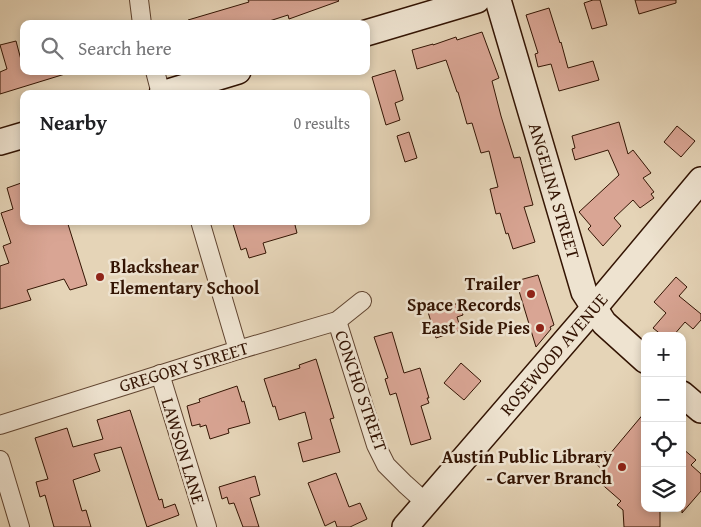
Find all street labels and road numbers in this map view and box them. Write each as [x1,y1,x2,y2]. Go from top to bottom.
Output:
street label: ANGELINA STREET [522,119,588,262]
street label: ROSEWOOD AVENUE [493,287,614,421]
street label: CONCHO STREET [328,327,395,455]
street label: GREGORY STREET [116,334,252,399]
street label: LAWSON LANE [154,394,212,507]

